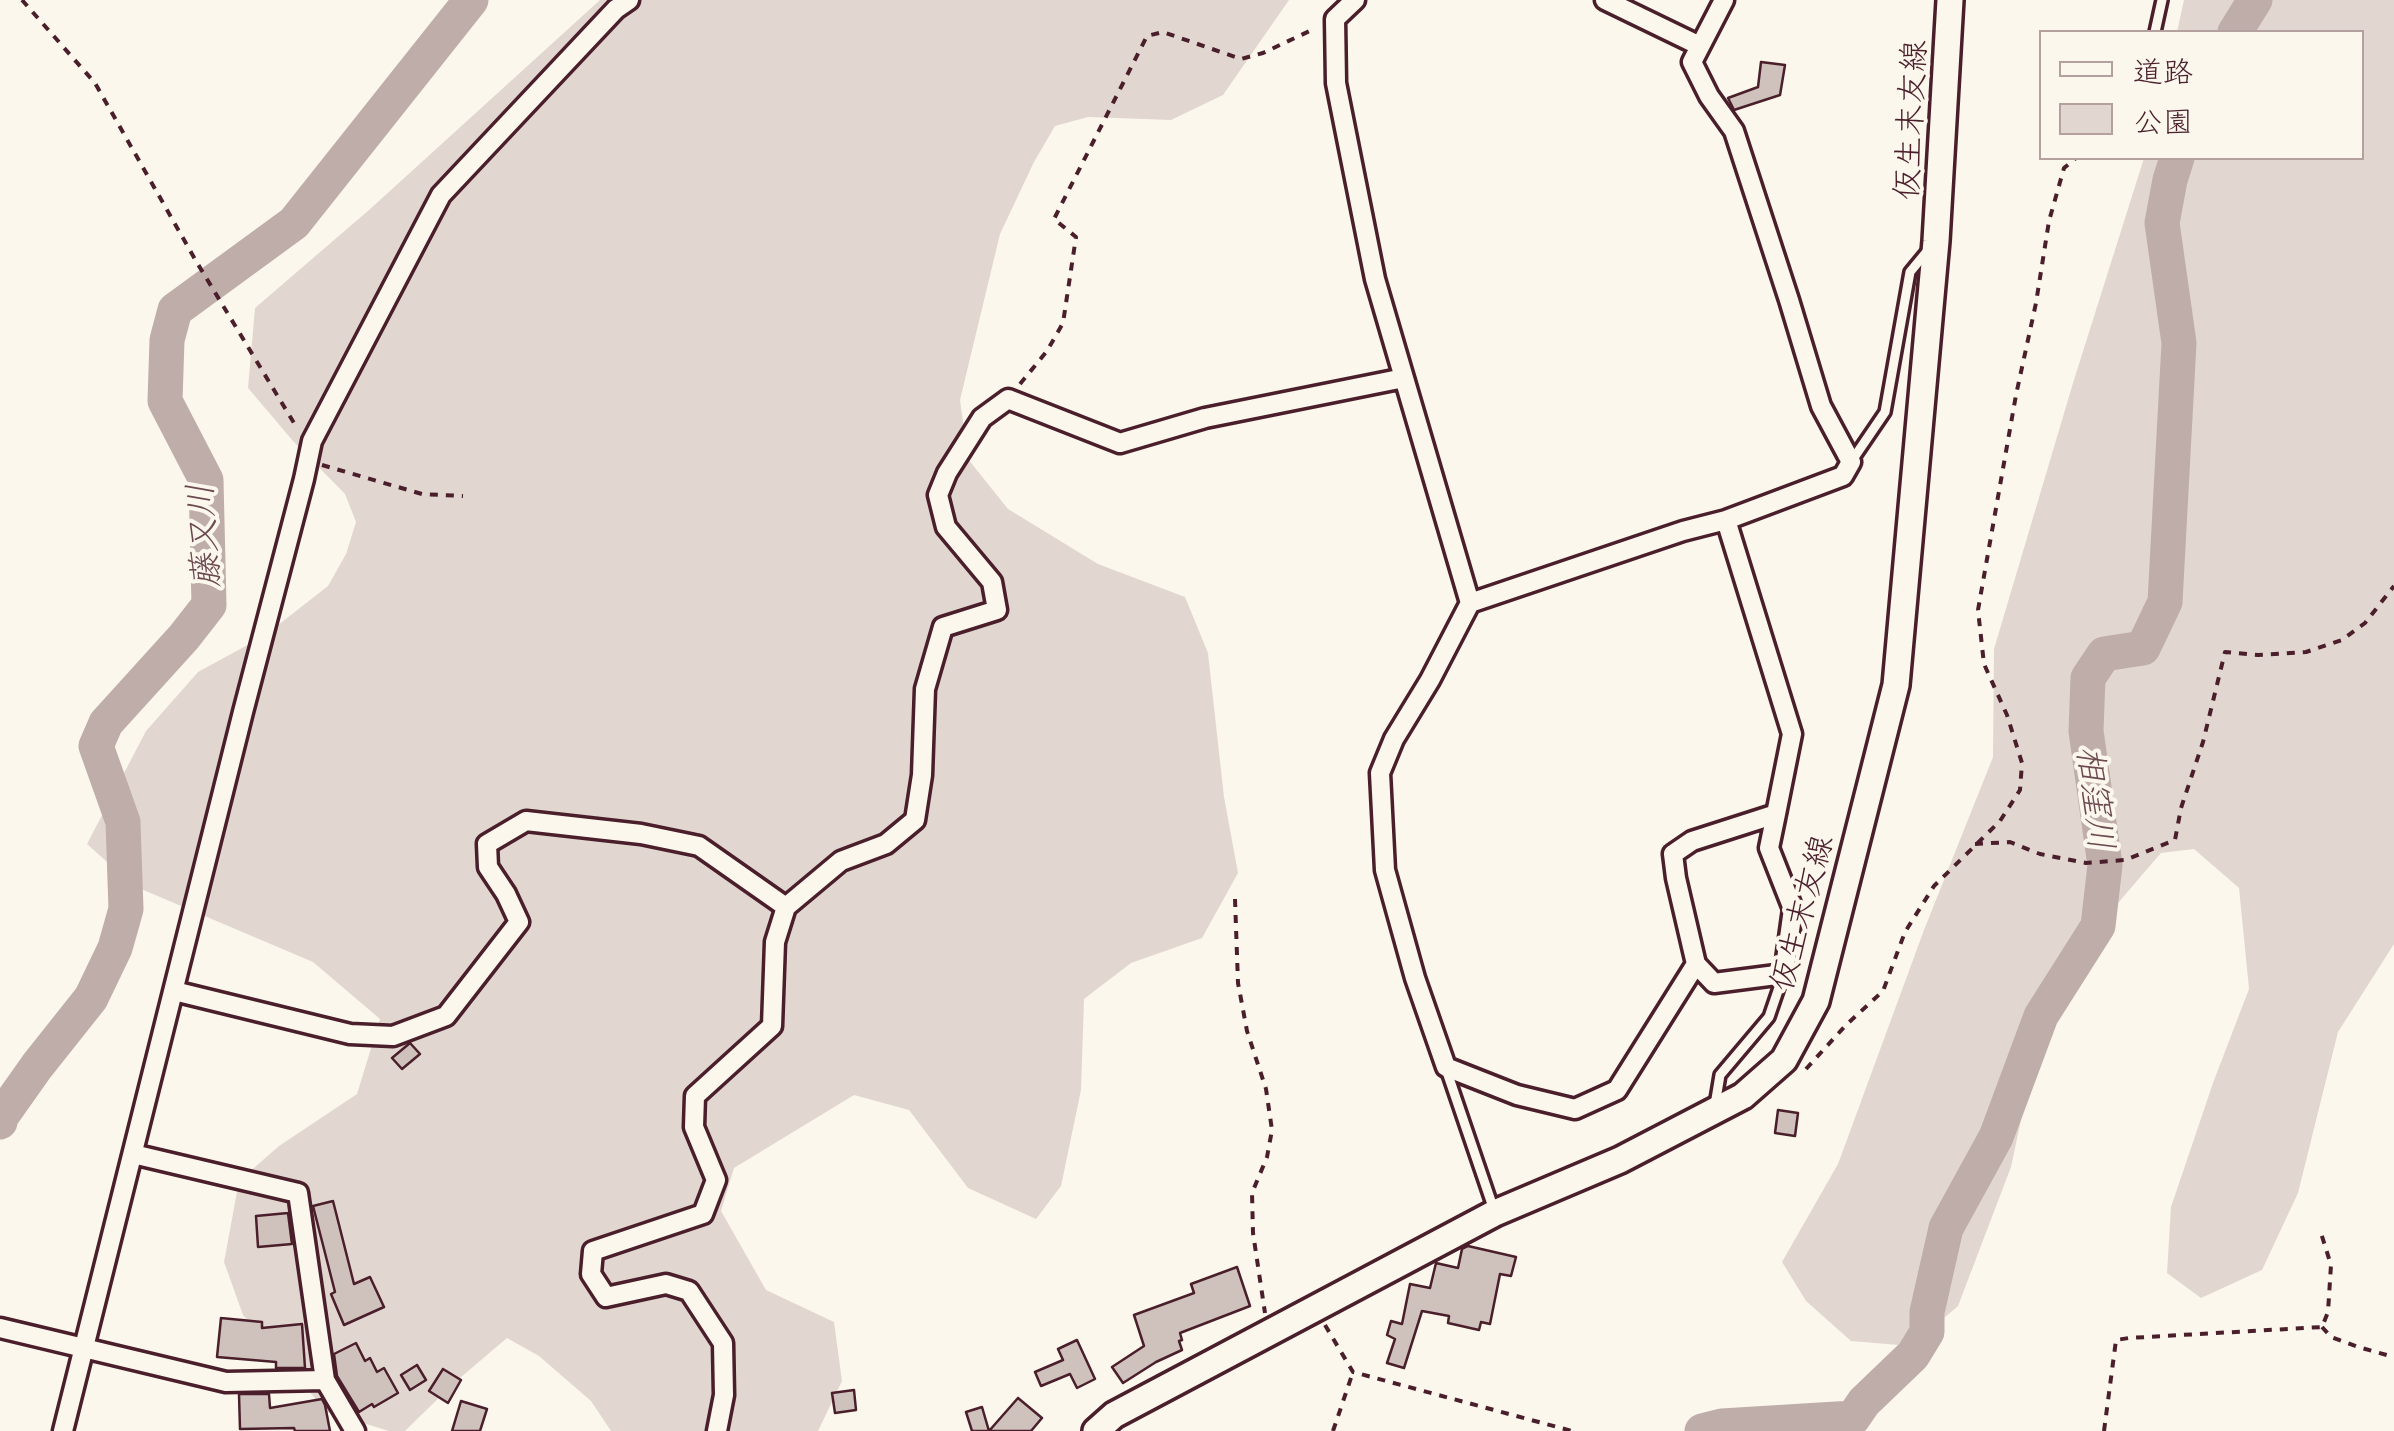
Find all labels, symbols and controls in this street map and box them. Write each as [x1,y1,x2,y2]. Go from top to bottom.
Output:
legend [2039,30,2364,160]
street label: 仮生末友線 [1888,39,1934,201]
text: 道路 [2133,50,2193,90]
text: 公園 [2133,100,2193,140]
water label: 藤又川 [179,482,229,590]
water label: 相窪川 [2068,743,2122,853]
street label: 仮生末友線 [1763,831,1841,995]

